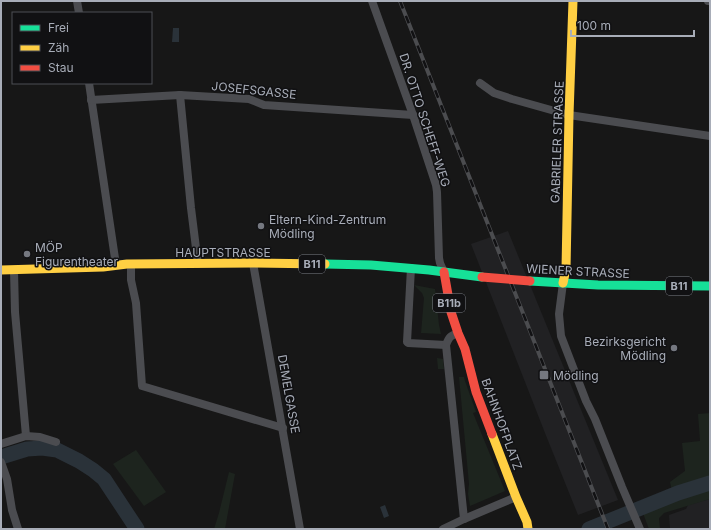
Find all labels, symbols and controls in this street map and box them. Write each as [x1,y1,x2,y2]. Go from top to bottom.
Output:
legend [12,12,152,84]
scale bar [571,12,694,38]
text: 100 m [577,18,611,33]
text: Frei [48,20,69,35]
text: Zäh [48,40,69,55]
street label: DR. OTTO SCHEFF-WEG [396,51,454,189]
text: Stau [48,60,74,75]
street label: JOSEFSGASSE [211,78,297,102]
street label: GABRIELER STRASSE [547,81,567,203]
place label: Eltern-Kind-Zentrum Mödling [269,212,386,241]
marker: Eltern-Kind-Zentrum Mödling [256,221,266,231]
place label: MÖP Figurentheater [35,240,119,269]
street label: HAUPTSTRASSE [175,245,271,260]
marker: MÖP Figurentheater [22,249,32,259]
road number: B11 [299,255,325,273]
street label: WIENER STRASSE [526,261,630,281]
road number: B11 [666,277,692,295]
road number: B11b [433,294,465,312]
place label: Bezirksgericht Mödling [584,334,666,363]
marker: Bezirksgericht Mödling [669,343,679,353]
street label: DEMELGASSE [275,353,303,435]
place label: Mödling [553,368,599,383]
marker: Mödling [538,369,550,381]
street label: BAHNHOFPLATZ [478,376,526,472]

